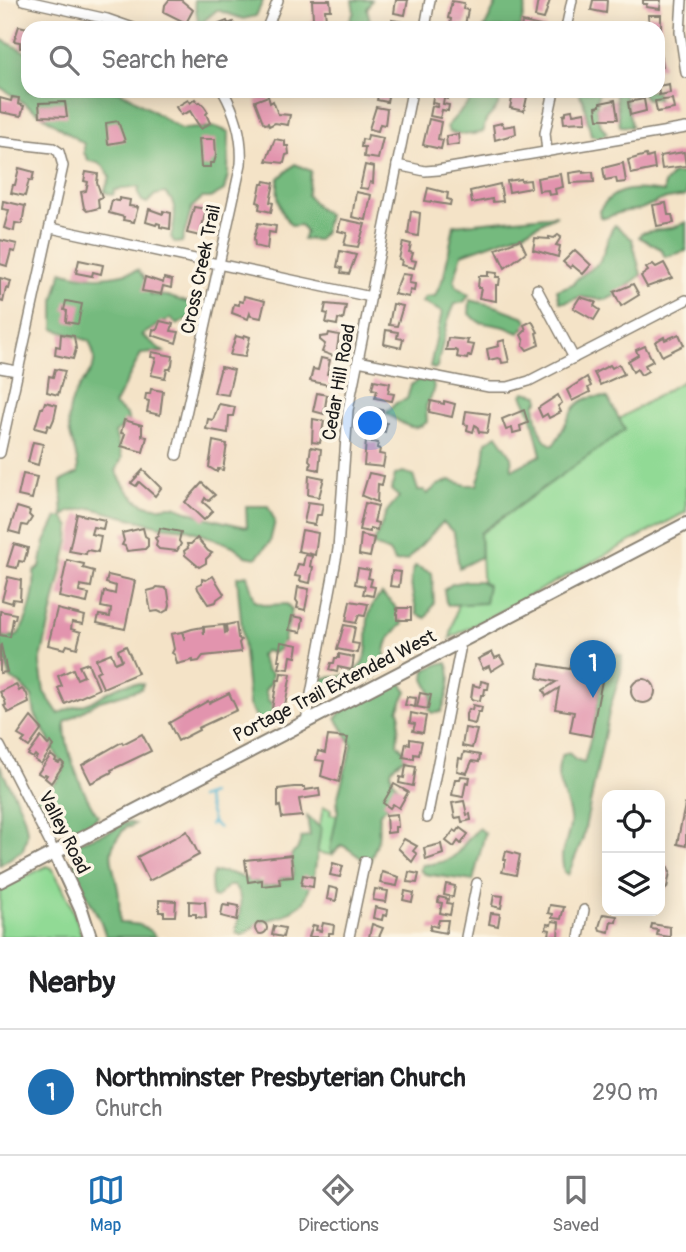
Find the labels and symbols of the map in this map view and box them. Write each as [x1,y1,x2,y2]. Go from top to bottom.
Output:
street label: Cross Creek Trail [176,202,226,336]
street label: Cedar Hill Road [317,322,361,442]
your location [353,406,387,440]
street label: Portage Trail Extended West [229,624,440,748]
pin: 1 [570,640,616,698]
street label: Valley Road [33,787,95,878]

